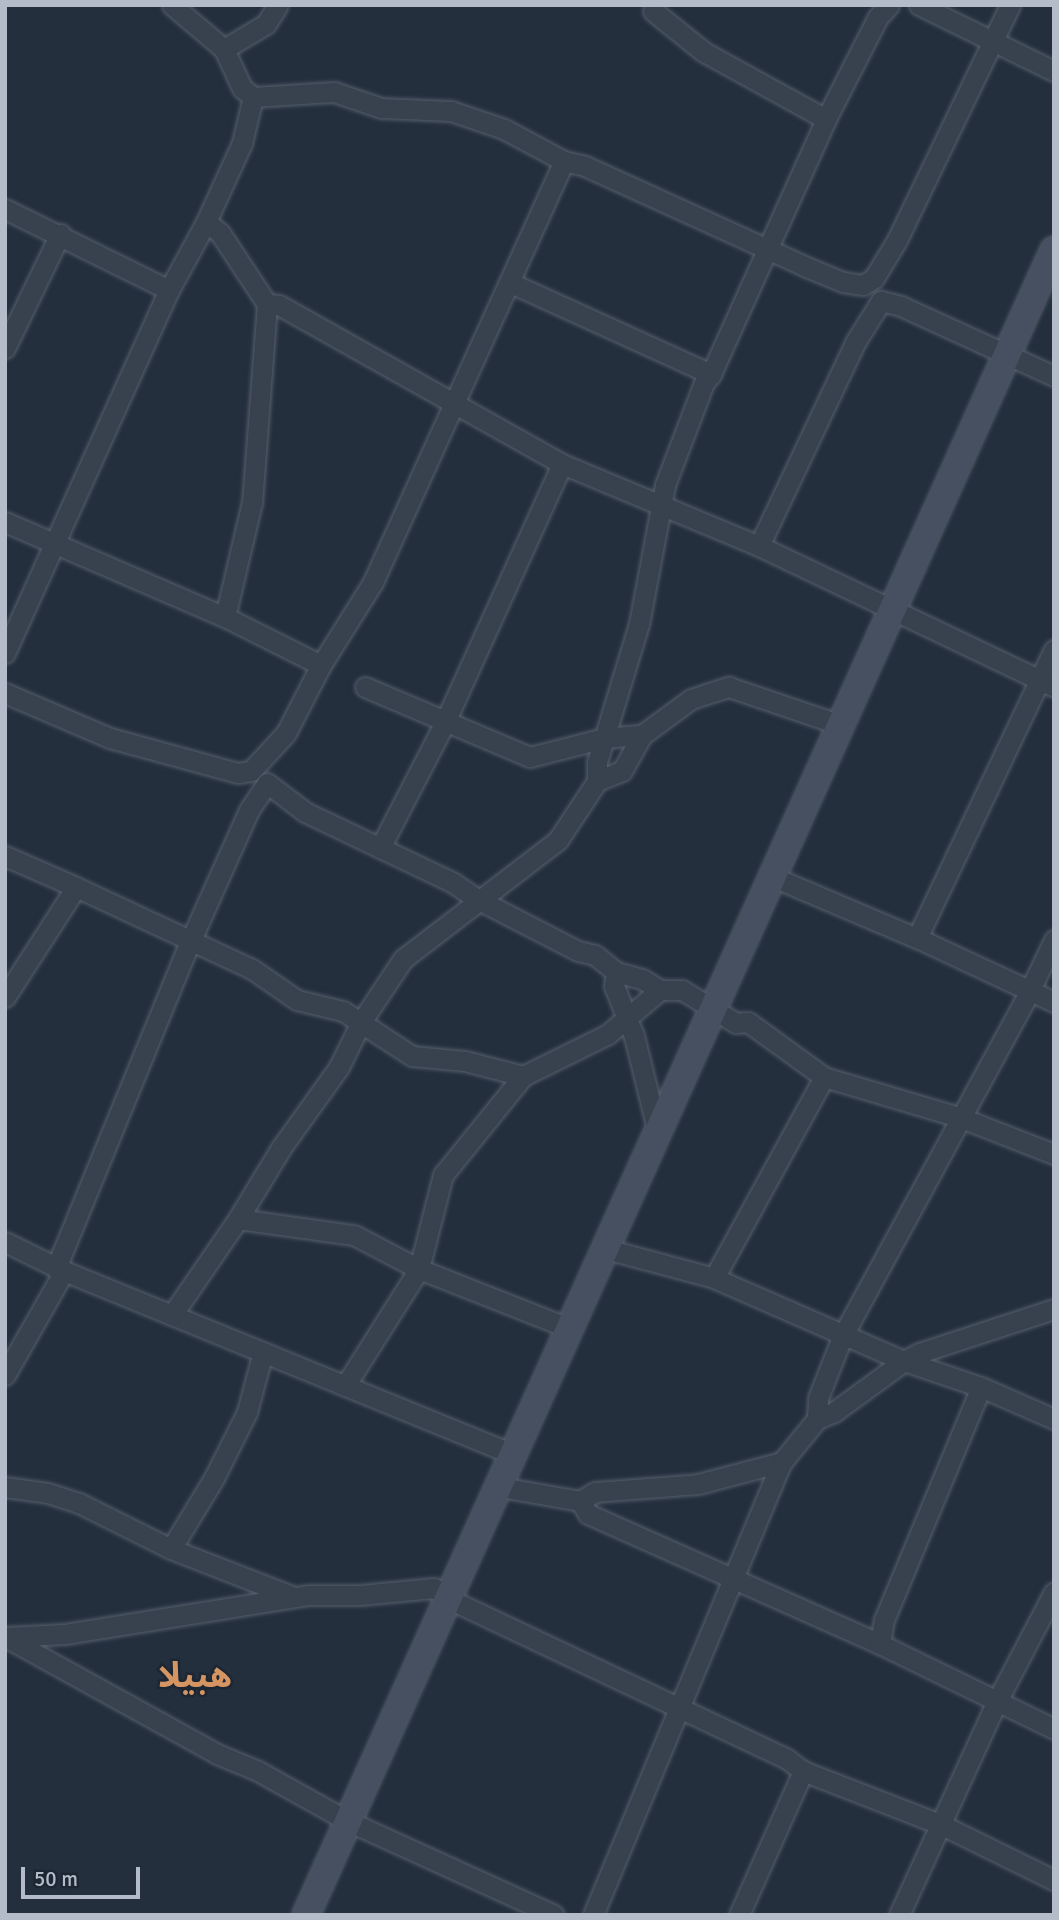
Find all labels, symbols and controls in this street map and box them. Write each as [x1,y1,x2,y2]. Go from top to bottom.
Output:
district label: هبيلا [158,1655,232,1697]
scale bar [24,1854,144,1898]
text: 50 m [34,1866,78,1892]

